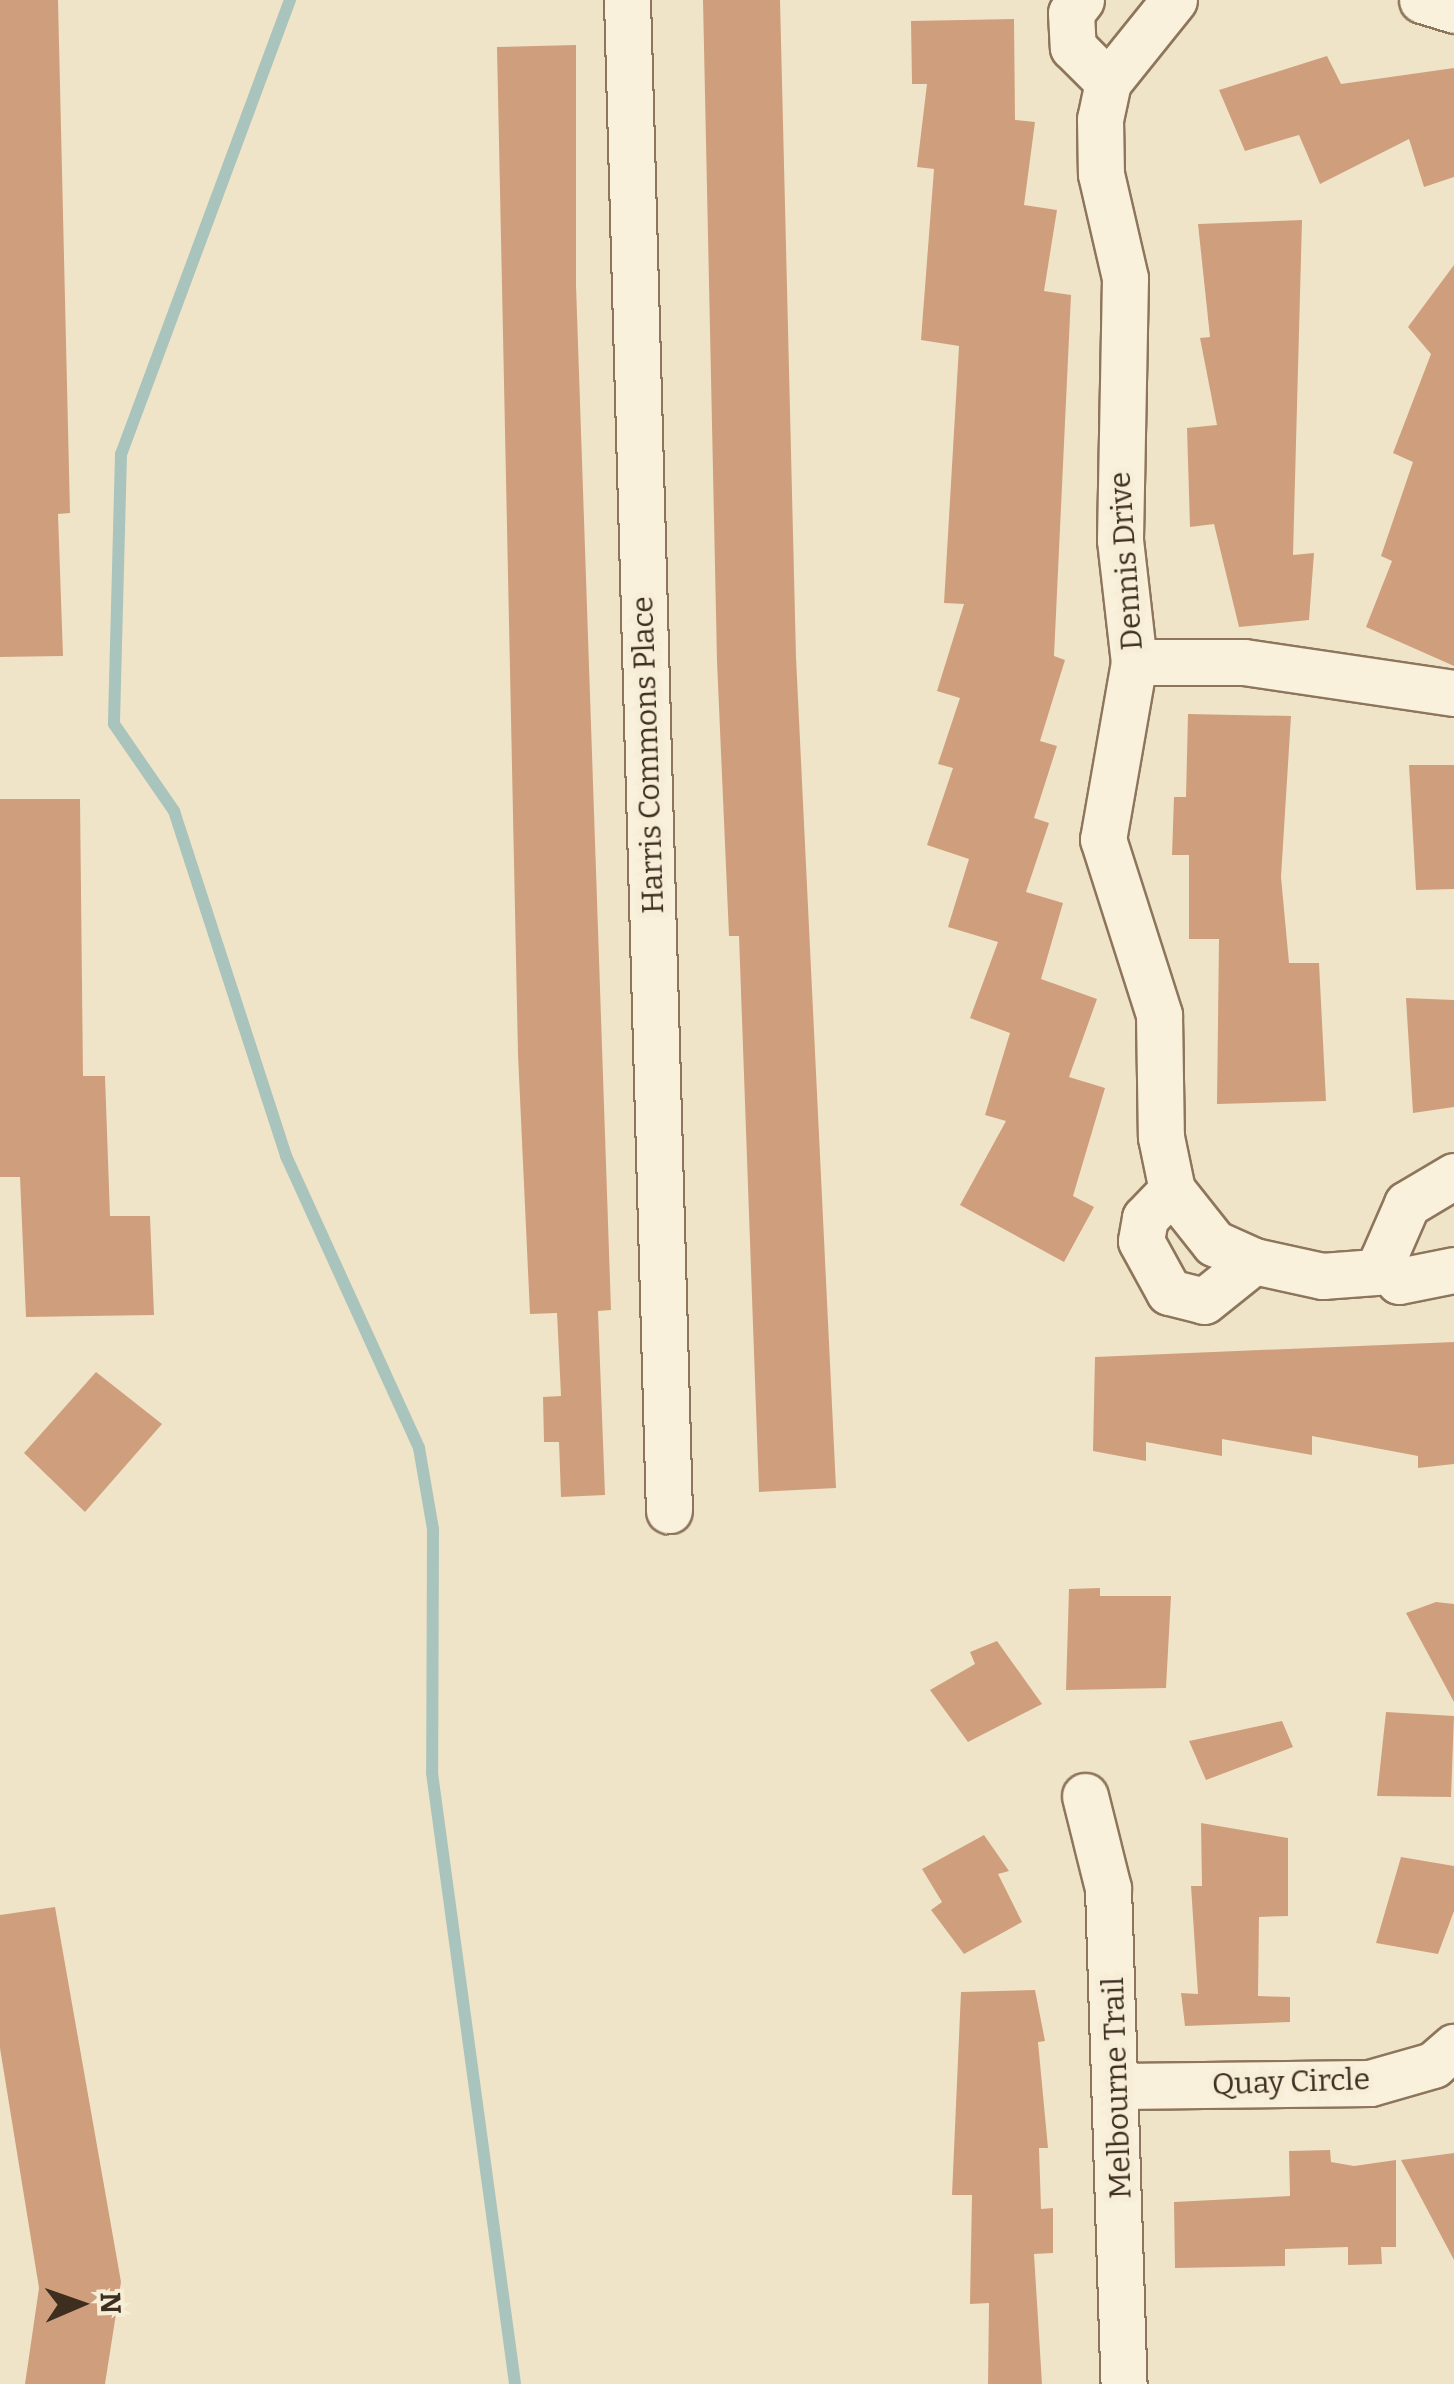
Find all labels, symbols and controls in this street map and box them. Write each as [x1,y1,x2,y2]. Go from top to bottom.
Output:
street label: Dennis Drive [1102,470,1150,652]
street label: Harris Commons Place [624,596,672,914]
street label: Melbourne Trail [1095,1976,1139,2200]
street label: Quay Circle [1211,2061,1371,2103]
north arrow [30,2254,130,2354]
text: N [94,2292,127,2314]

